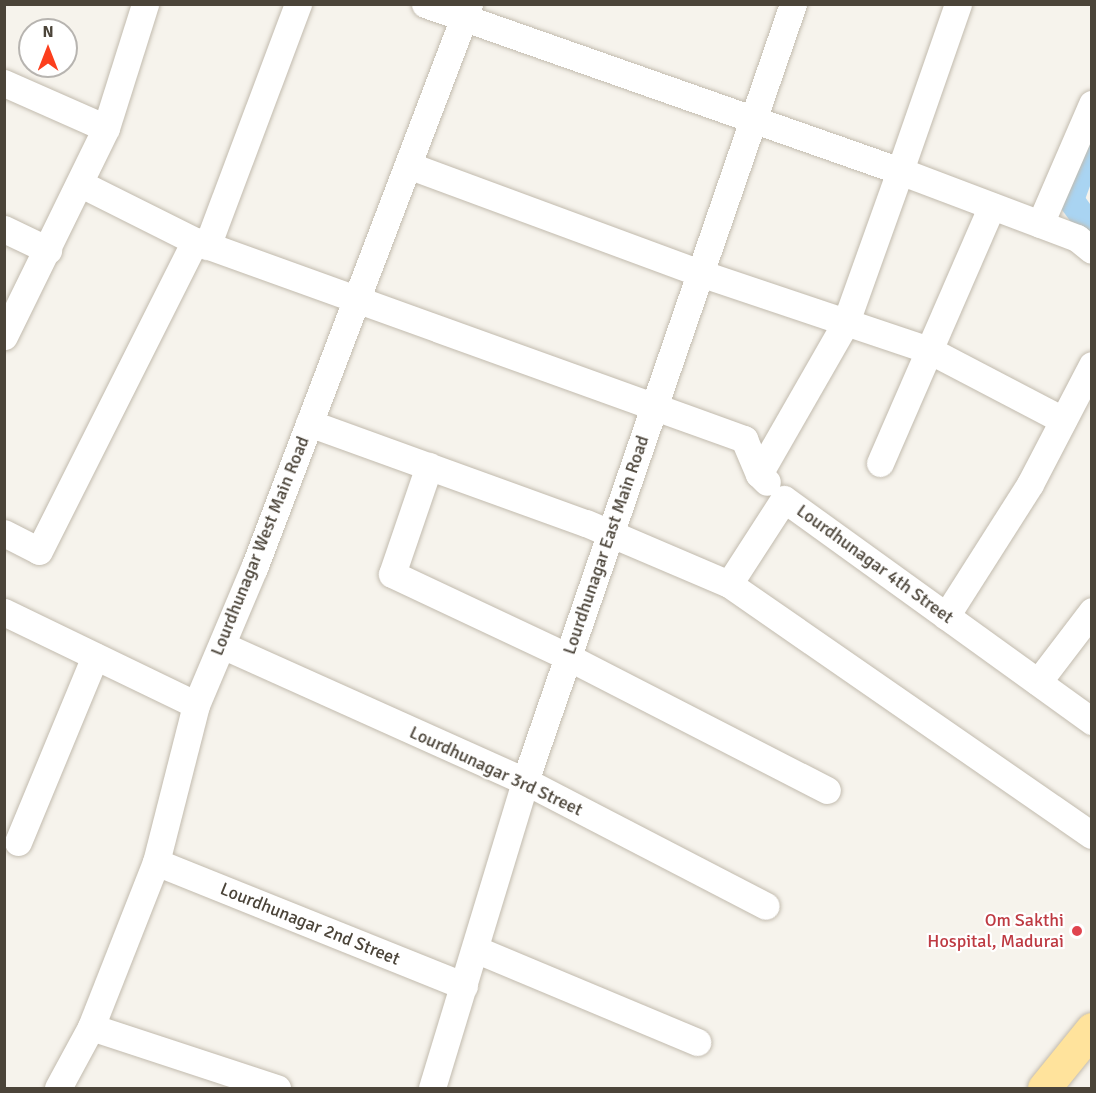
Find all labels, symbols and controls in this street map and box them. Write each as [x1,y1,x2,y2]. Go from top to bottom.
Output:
north arrow [18,18,78,78]
text: N [42,22,54,42]
street label: Lourdhunagar West Main Road [206,433,314,659]
street label: Lourdhunagar East Main Road [558,433,654,657]
street label: Lourdhunagar 4th Street [792,500,958,628]
street label: Lourdhunagar 3rd Street [406,721,586,821]
street label: Lourdhunagar 2nd Street [217,878,403,970]
place label: Om Sakthi Hospital, Madurai [927,910,1064,952]
marker: Om Sakthi Hospital, Madurai [1068,922,1086,940]

